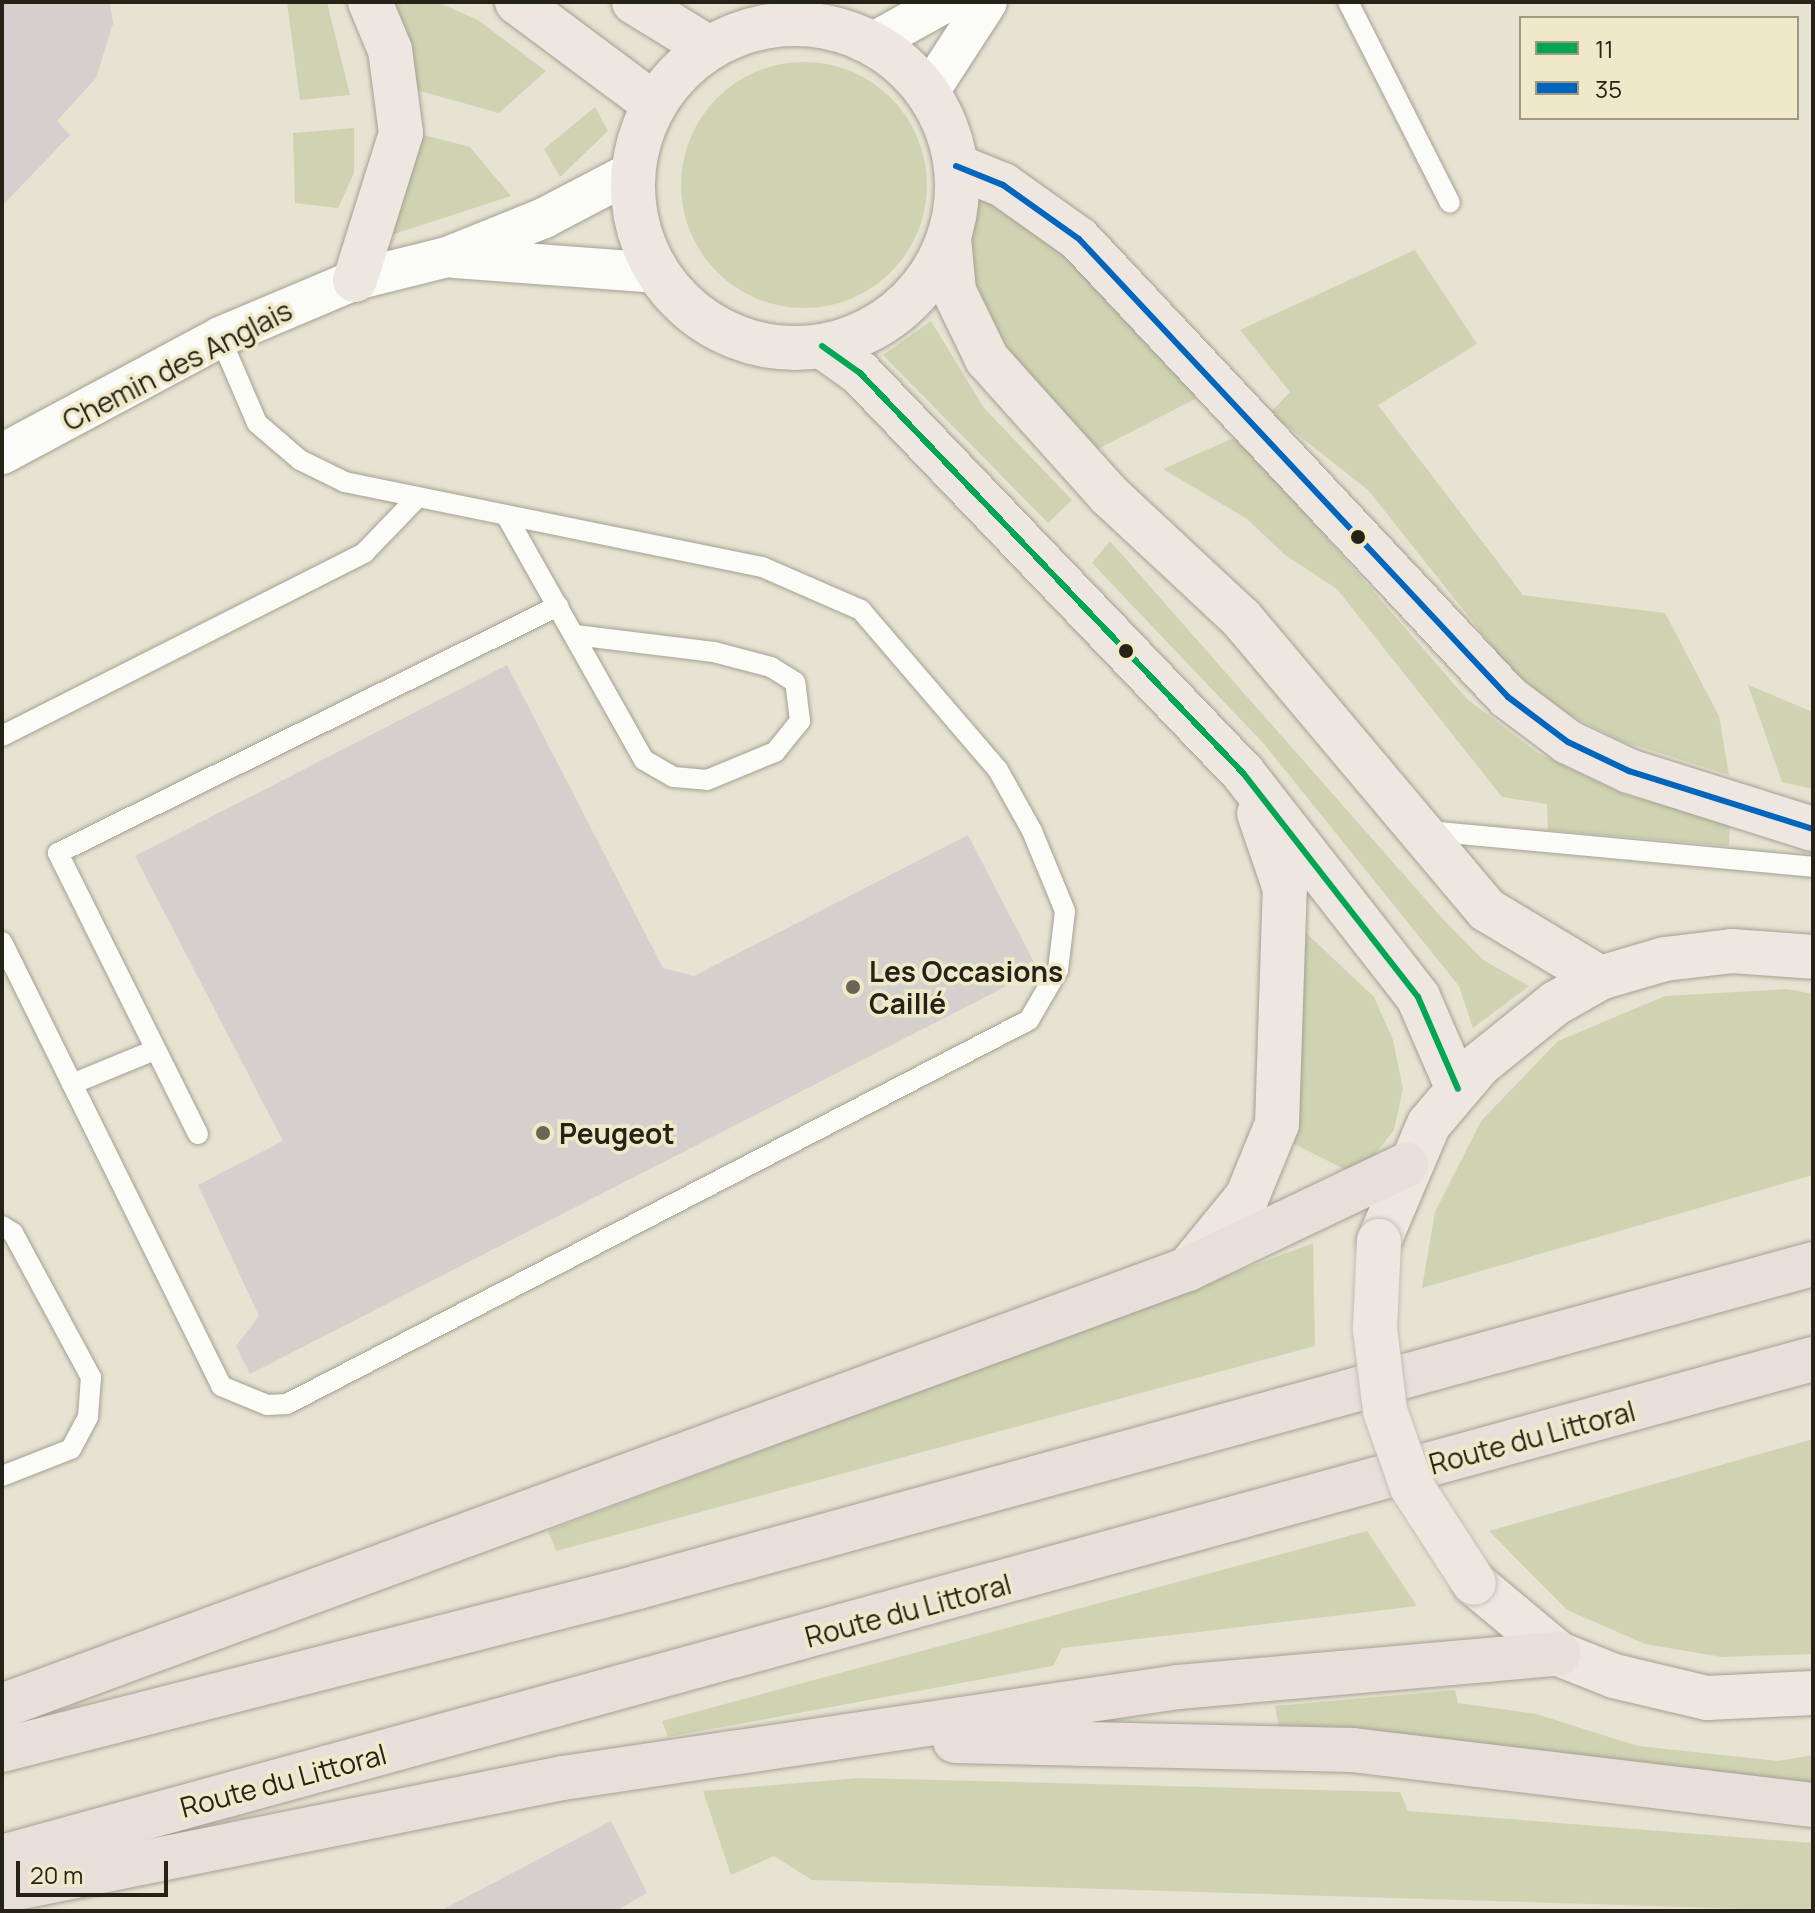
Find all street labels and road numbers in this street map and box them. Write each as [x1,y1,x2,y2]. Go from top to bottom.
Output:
street label: Chemin des Anglais [57,293,297,437]
street label: Route du Littoral [1425,1393,1639,1481]
street label: Route du Littoral [801,1566,1015,1654]
street label: Route du Littoral [176,1736,390,1824]

